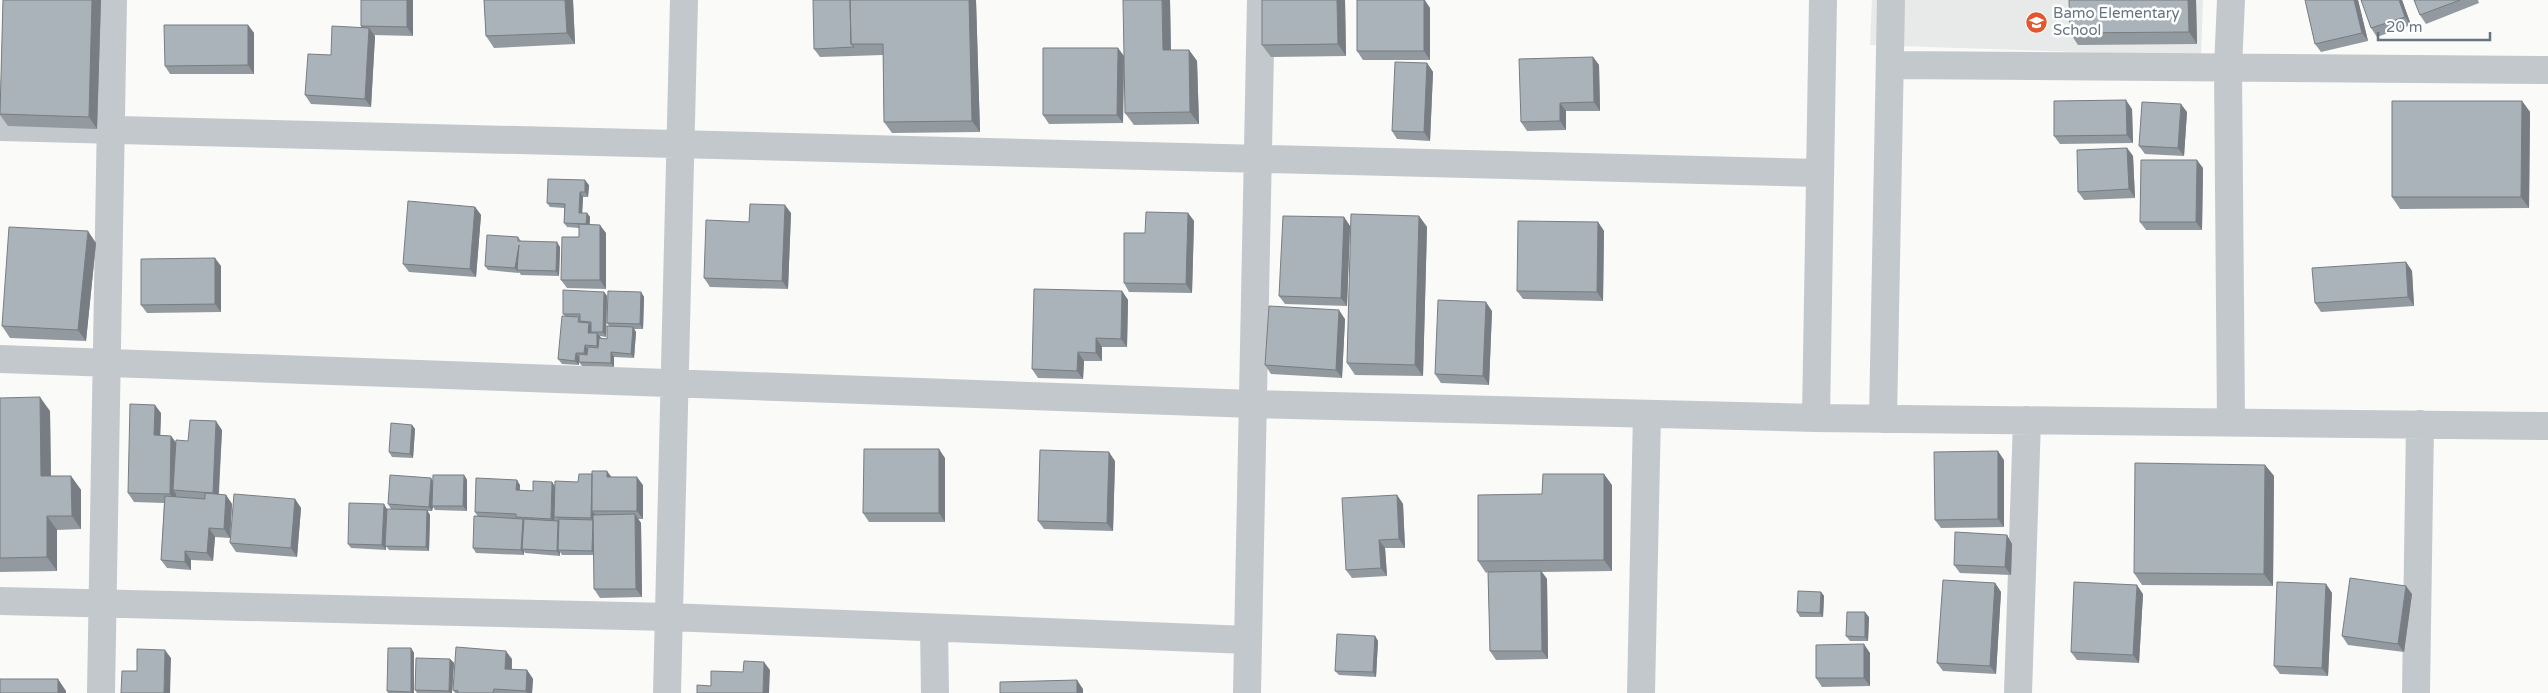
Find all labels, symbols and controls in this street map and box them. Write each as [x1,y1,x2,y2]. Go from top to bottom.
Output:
place label: Bamo Elementary School [2053,4,2180,39]
school or university icon: Bamo Elementary School [2025,10,2049,34]
scale bar [2378,10,2490,42]
text: 20 m [2386,18,2423,36]

